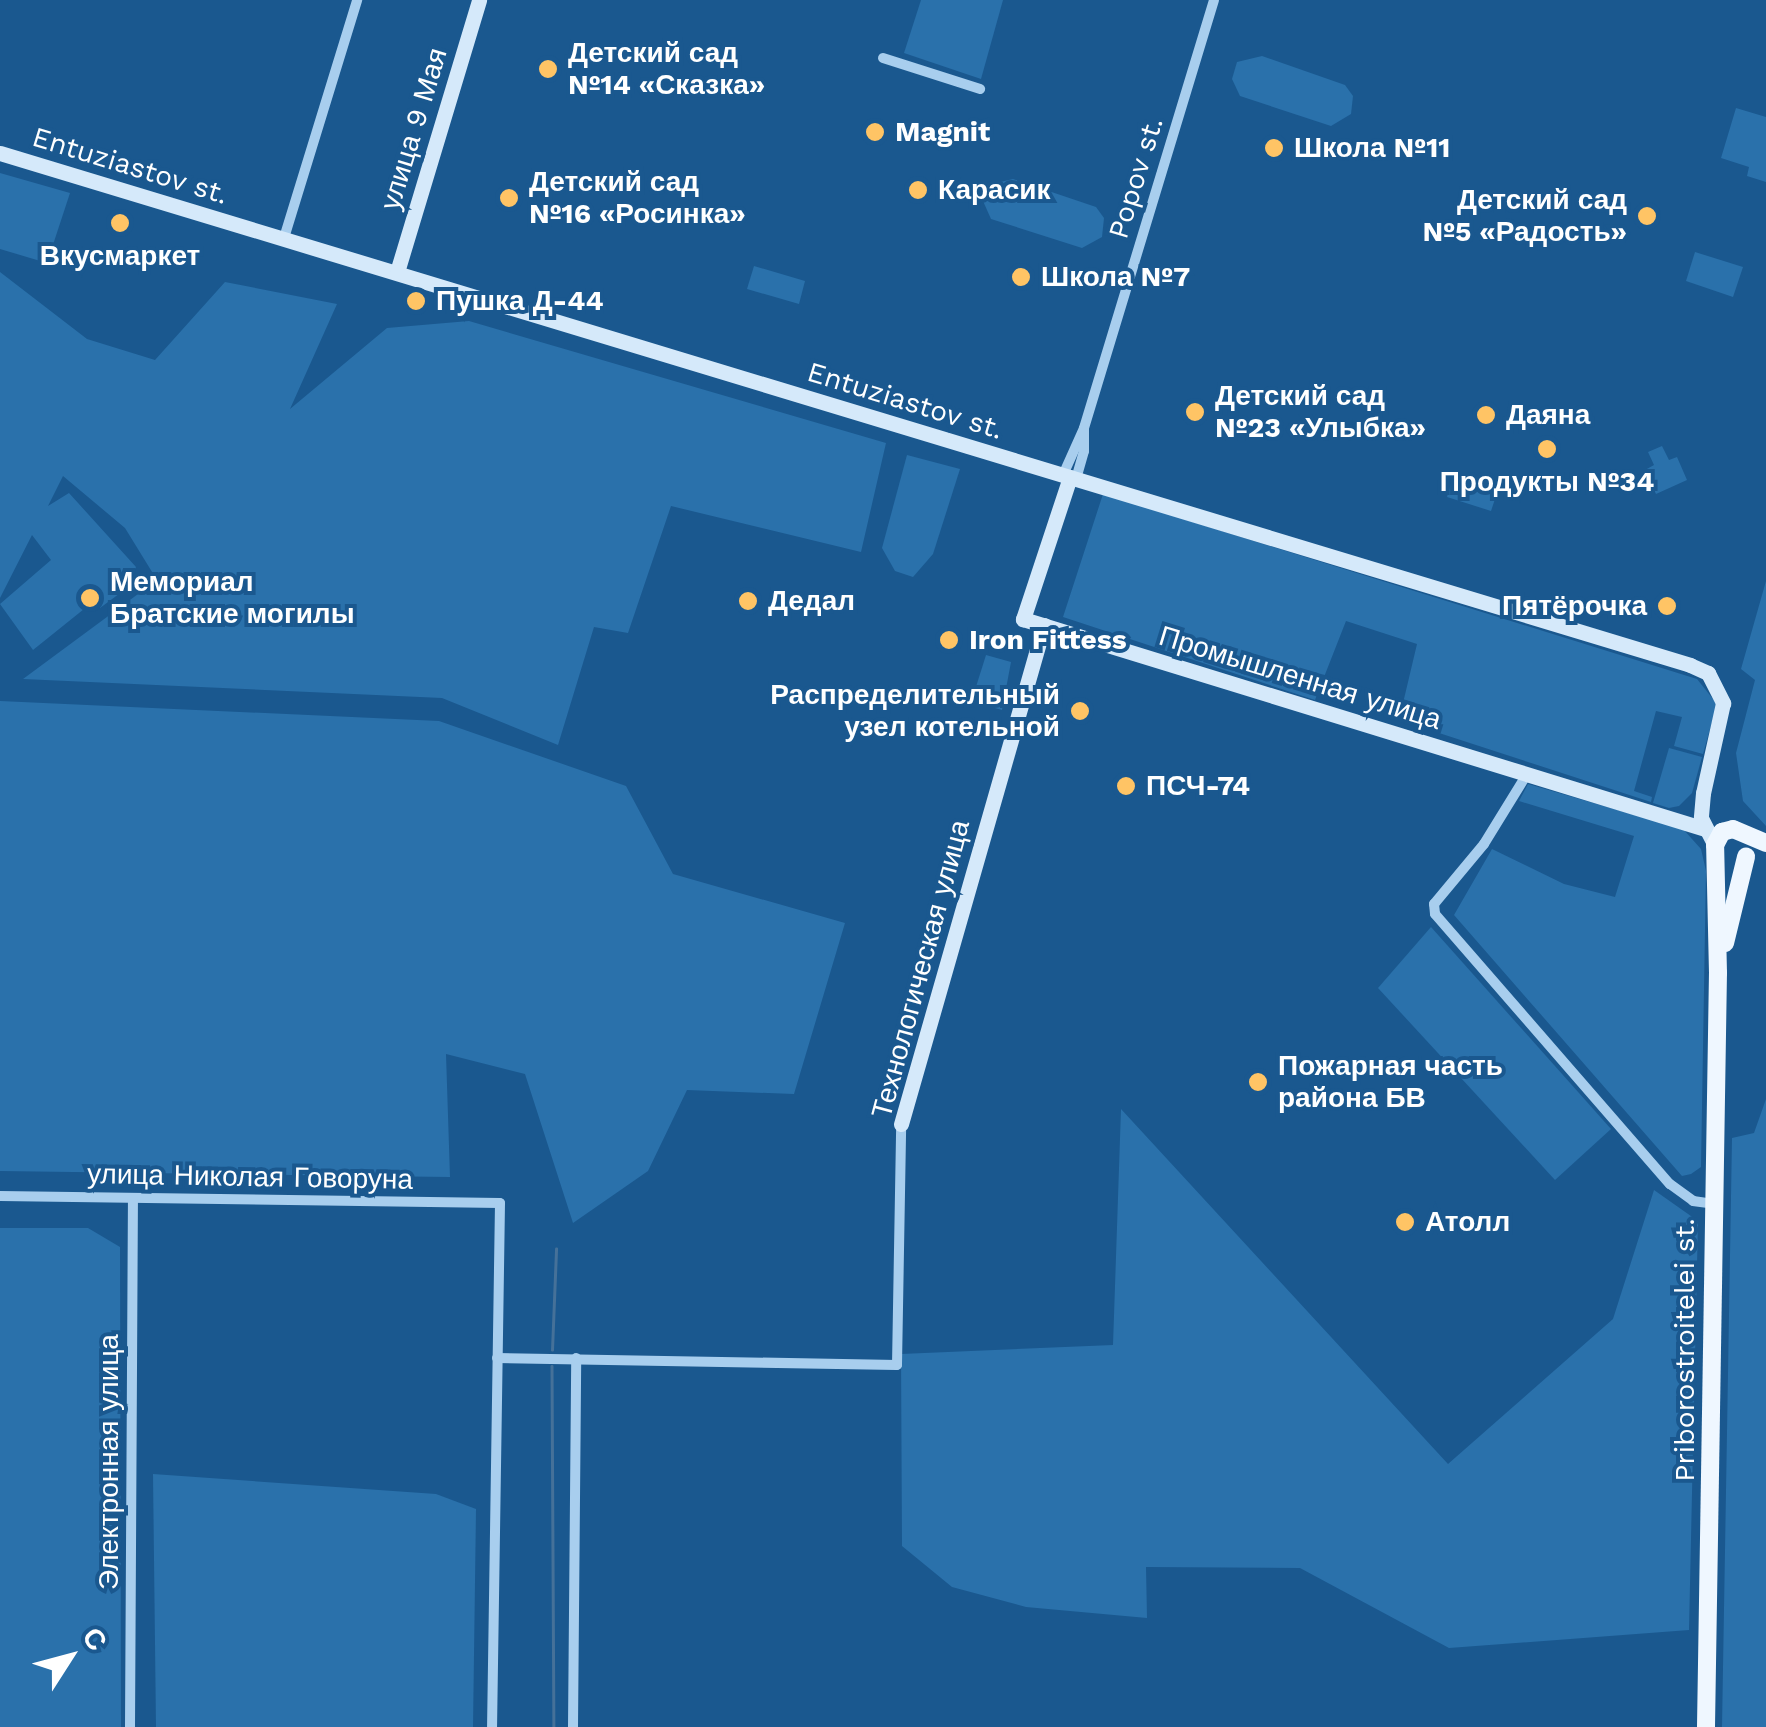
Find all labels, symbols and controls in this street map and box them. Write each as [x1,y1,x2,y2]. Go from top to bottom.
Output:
place label: Детский сад №14 «Сказка» [568,36,765,102]
street label: улица 9 Мая [373,44,455,214]
marker: Детский сад №14 «Сказка» [537,58,559,80]
street label: Popov st. [1102,113,1170,243]
place label: Magnit [895,115,990,149]
street label: Entuziastov st. [28,120,232,212]
marker: Magnit [864,121,886,143]
place label: Школа №11 [1294,131,1450,165]
marker: Школа №11 [1263,137,1285,159]
place label: Детский сад №16 «Росинка» [529,165,746,231]
place label: Карасик [938,173,1050,207]
marker: Карасик [907,179,929,201]
place label: Детский сад №5 «Радость» [1422,183,1627,249]
marker: Детский сад №16 «Росинка» [498,187,520,209]
marker: Детский сад №5 «Радость» [1636,205,1658,227]
marker: Вкусмаркет [109,212,131,234]
place label: Вкусмаркет [40,239,200,273]
place label: Школа №7 [1041,260,1190,294]
marker: Школа №7 [1010,266,1032,288]
place label: Пушка Д-44 [436,284,604,318]
marker: Пушка Д-44 [405,290,427,312]
street label: Entuziastov st. [803,355,1007,447]
place label: Детский сад №23 «Улыбка» [1215,379,1426,445]
place label: Даяна [1506,398,1590,432]
marker: Детский сад №23 «Улыбка» [1184,401,1206,423]
marker: Даяна [1475,404,1497,426]
marker: Продукты №34 [1536,438,1558,460]
place label: Продукты №34 [1440,465,1654,499]
place label: Мемориал Братские могилы [110,565,355,631]
place label: Дедал [768,584,855,618]
marker: Мемориал Братские могилы [79,587,101,609]
place label: Пятёрочка [1502,589,1647,623]
marker: Дедал [737,590,759,612]
marker: Пятёрочка [1656,595,1678,617]
street label: Промышленная улица [1155,619,1445,737]
place label: Iron Fittess [969,623,1127,657]
marker: Iron Fittess [938,629,960,651]
place label: Распределительный узел котельной [770,678,1060,744]
marker: Распределительный узел котельной [1069,700,1091,722]
place label: ПСЧ-74 [1146,769,1250,803]
marker: ПСЧ-74 [1115,775,1137,797]
street label: Технологическая улица [865,816,977,1122]
place label: Пожарная часть района БВ [1278,1049,1503,1115]
marker: Пожарная часть района БВ [1247,1071,1269,1093]
street label: улица Николая Говоруна [87,1157,413,1197]
place label: Атолл [1425,1205,1510,1239]
marker: Атолл [1394,1211,1416,1233]
street label: Priborostroitelei st. [1668,1218,1702,1482]
street label: Электронная улица [92,1334,126,1590]
north arrow [20,1607,120,1707]
text: С [75,1621,114,1657]

